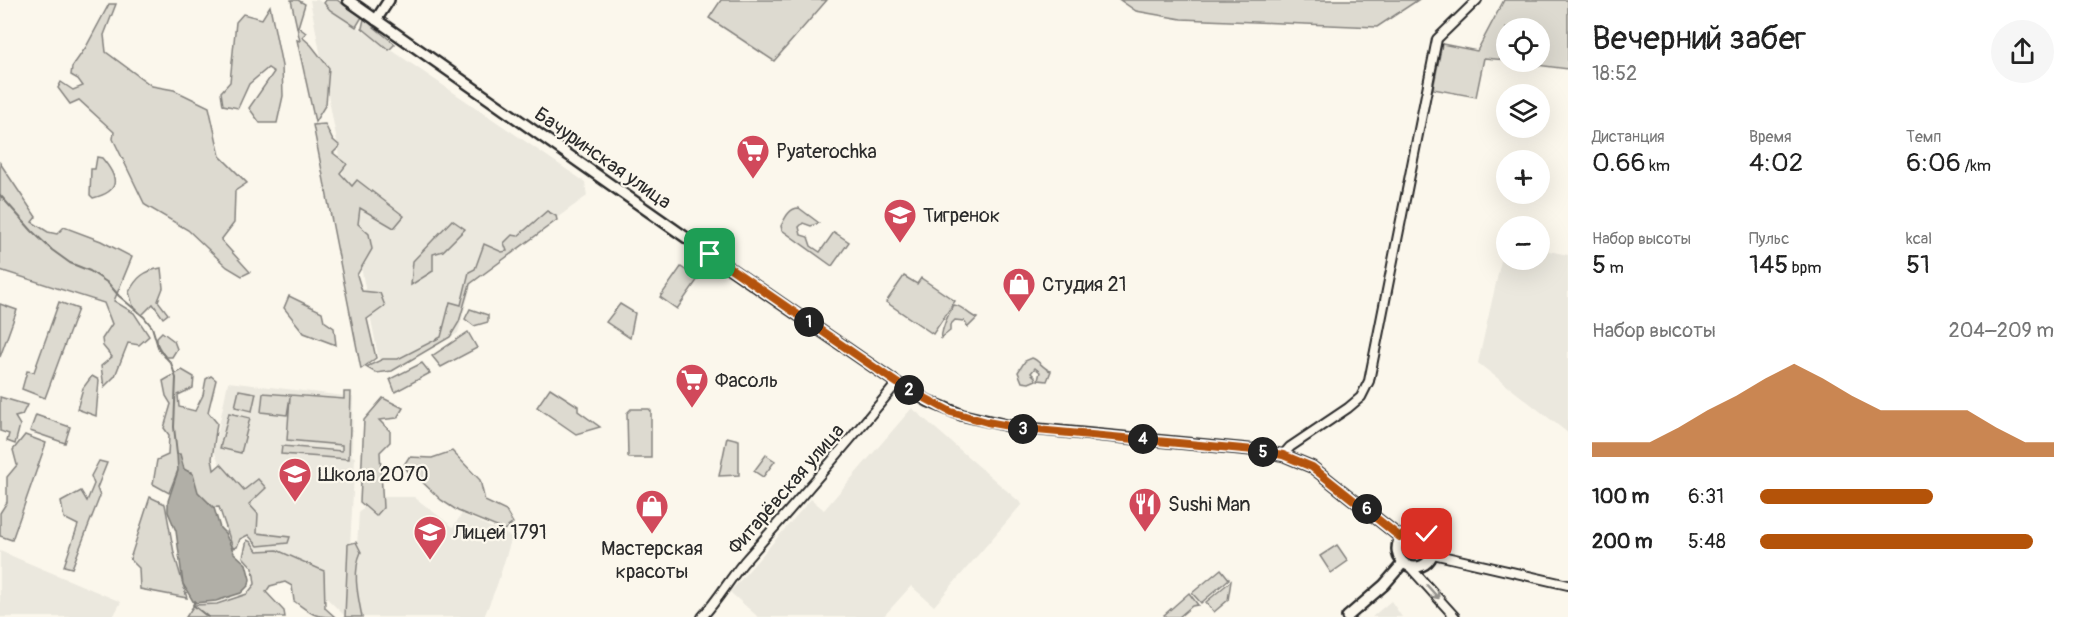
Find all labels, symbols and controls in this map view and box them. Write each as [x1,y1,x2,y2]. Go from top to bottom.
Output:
map controls [1496,18,1550,270]
button: locate [1496,18,1550,72]
text: Вечерний забег [1592,18,1806,59]
button: share [1991,20,2054,83]
text: 18:52 [1592,61,1637,86]
button: layers [1496,84,1550,138]
street label: Бачуринская улица [530,101,676,215]
text: Дистанция [1592,127,1665,147]
text: Время [1749,127,1792,147]
text: Темп [1906,127,1941,147]
supermarket icon: Pyaterochka [735,133,771,180]
place label: Pyaterochka [776,139,877,164]
text: 0.66 [1592,147,1646,179]
text: 4:02 [1749,147,1803,179]
text: 6:06 [1906,147,1961,179]
button: + [1496,150,1550,204]
text: km [1646,156,1670,176]
text: /km [1961,156,1991,176]
school or university icon: Тигренок [882,197,918,244]
place label: Тигренок [923,203,1000,228]
button: − [1496,216,1550,270]
pin [684,228,735,279]
text: Набор высоты [1592,229,1691,249]
text: Пульс [1749,229,1789,249]
text: kcal [1906,229,1932,249]
icon: arrive [693,237,726,270]
text: 5 [1592,249,1606,281]
text: 145 [1749,249,1788,281]
text: 51 [1906,249,1930,281]
text: m [1606,258,1624,278]
text: bpm [1788,258,1821,278]
shop icon: Студия 21 [1001,266,1037,313]
place label: Студия 21 [1042,272,1127,297]
pin: 1 [794,307,824,337]
text: 1 [806,312,812,332]
text: Набор высоты [1592,318,1716,343]
text: 204–209 m [1949,318,2054,343]
supermarket icon: Фасоль [674,362,710,409]
place label: Фасоль [715,368,778,393]
pin: 2 [894,375,924,405]
text: 2 [905,380,913,400]
pin: 3 [1008,414,1038,444]
street label: Фитарёвская улица [722,419,850,559]
text: 3 [1019,419,1027,439]
pin: 4 [1128,424,1158,454]
text: 4 [1138,429,1148,449]
pin: 5 [1248,437,1278,467]
text: 5 [1259,442,1267,462]
school or university icon: Школа 2070 [277,456,313,503]
place label: Школа 2070 [318,462,429,487]
text: 100 m [1592,484,1649,509]
text: 6:31 [1688,484,1724,509]
restaurant icon: Sushi Man [1127,486,1163,533]
shop icon: Мастерская красоты [634,488,670,535]
place label: Sushi Man [1168,492,1251,517]
pin: 6 [1352,494,1382,524]
text: 6 [1362,499,1372,519]
pin [1401,508,1452,559]
school or university icon: Лицей 1791 [412,514,448,561]
icon: check [1410,517,1443,550]
place label: Лицей 1791 [452,520,547,545]
text: 200 m [1592,529,1653,554]
text: 5:48 [1688,529,1726,554]
place label: Мастерская красоты [601,536,703,584]
one-way arrow [1425,584,1439,599]

